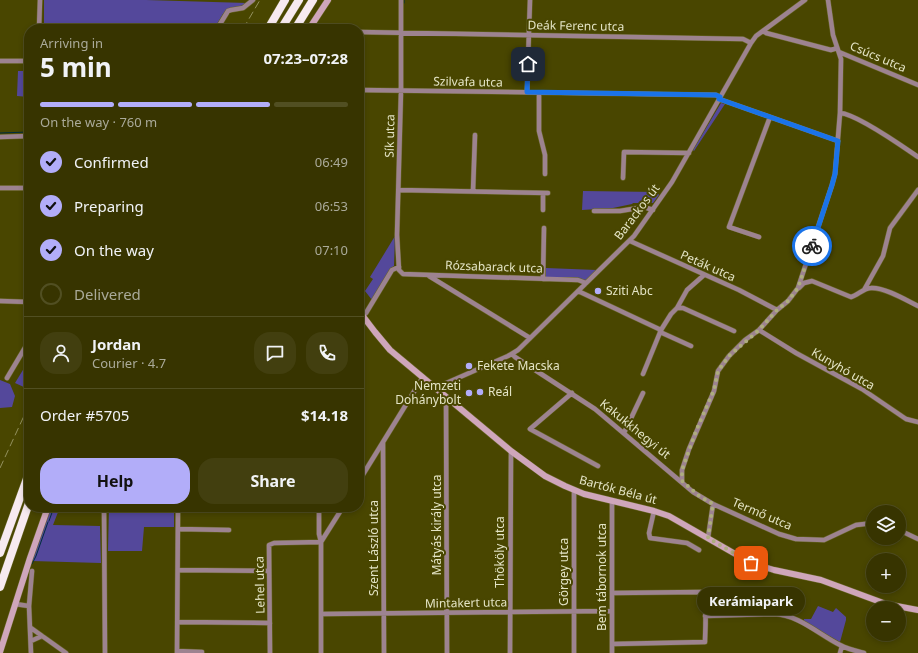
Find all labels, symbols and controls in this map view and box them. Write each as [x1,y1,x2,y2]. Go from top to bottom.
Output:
street label: Deák Ferenc utca [527,16,625,35]
text: Arriving in [40,34,103,52]
street label: Csúcs utca [847,37,909,76]
pin [511,47,545,81]
text: 07:23–07:28 [263,48,348,68]
text: 5 min [40,49,112,85]
icon: home [517,53,539,75]
street label: Szilvafa utca [433,72,503,91]
text: On the way · 760 m [40,113,157,131]
street label: Sík utca [381,114,398,158]
icon: check [40,151,62,173]
text: Confirmed [74,152,149,172]
text: 06:49 [315,153,348,171]
street label: Barackos út [610,180,664,243]
icon: check [40,195,62,217]
text: Preparing [74,196,144,216]
text: 06:53 [315,197,348,215]
courier [792,226,832,266]
icon: bike [801,235,823,257]
icon: check [40,239,62,261]
text: On the way [74,240,154,260]
text: 07:10 [315,241,348,259]
street label: Peták utca [678,246,739,285]
street label: Rózsabarack utca [445,256,543,277]
place label: Sziti Abc [606,282,653,299]
text: Delivered [74,284,141,304]
marker: Sziti Abc [593,286,603,296]
button: person [40,332,82,374]
button: chat [254,332,296,374]
button: phone [306,332,348,374]
text: Jordan [92,334,141,354]
street label: Kunyhó utca [809,344,878,394]
text: Courier · 4.7 [92,354,166,372]
place label: Fekete Macska [477,357,560,374]
marker: Fekete Macska [464,361,474,371]
place label: Nemzeti Dohánybolt [395,377,462,408]
place label: Reál [488,383,512,400]
marker: Reál [475,387,485,397]
marker: Nemzeti Dohánybolt [464,388,474,398]
street label: Kakukkhegyi út [596,395,675,463]
text: Order #5705 [40,405,129,425]
text: $14.18 [301,405,348,425]
button: Help [40,458,190,504]
button: Share [198,458,348,504]
street label: Bartók Béla út [577,471,660,508]
street label: Mátyás király utca [428,474,445,576]
street label: Termő utca [730,493,795,534]
street label: Szent László utca [365,500,382,596]
map controls [866,505,906,641]
button: layers [866,505,906,545]
street label: Thököly utca [491,516,508,588]
street label: Bem tábornok utca [593,523,610,631]
street label: Görgey utca [555,538,572,606]
pin [734,546,768,580]
icon: bag [740,552,762,574]
button: + [866,553,906,593]
street label: Lehel utca [250,556,269,614]
callout: Kerámiapark [697,587,805,615]
text: Kerámiapark [709,592,793,610]
street label: Mintakert utca [425,593,507,612]
button: − [866,601,906,641]

